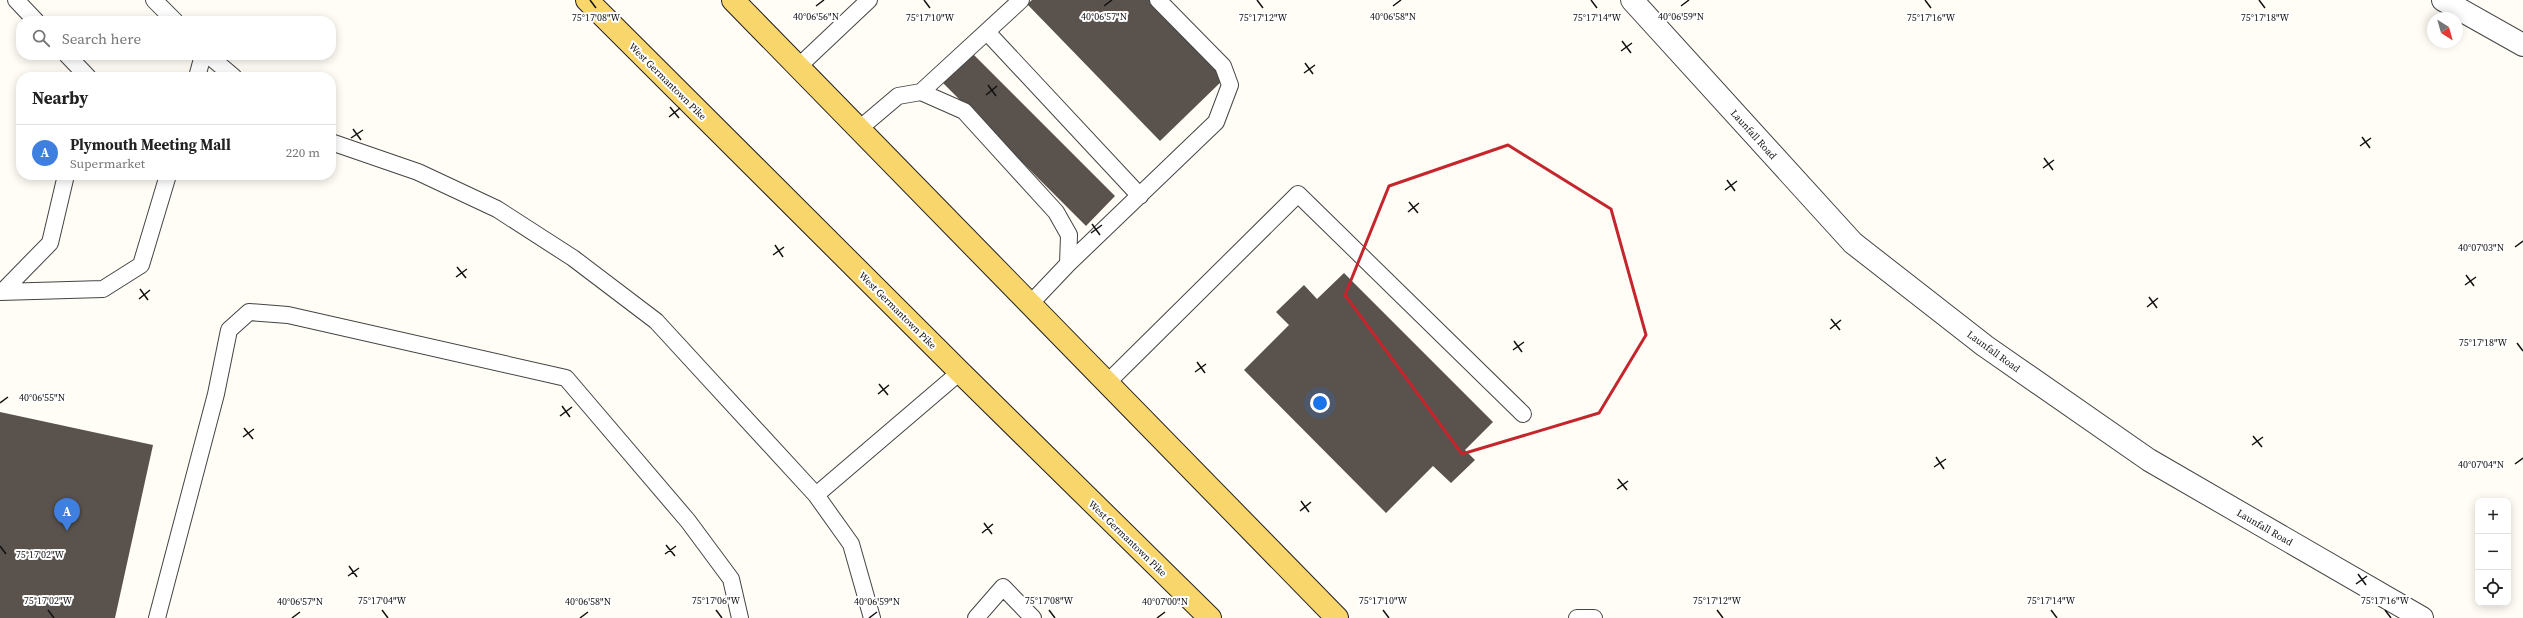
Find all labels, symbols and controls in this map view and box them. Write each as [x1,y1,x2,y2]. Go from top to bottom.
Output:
text: 40°06'56"N [793,10,839,23]
text: 40°06'57"N [1081,10,1127,23]
text: 40°06'58"N [1370,10,1416,23]
text: 40°06'59"N [1658,10,1704,23]
text: 75°17'08"W [572,11,621,24]
text: 75°17'10"W [906,11,955,24]
text: 75°17'12"W [1239,11,1288,24]
text: 75°17'14"W [1573,11,1622,24]
text: 75°17'16"W [1907,11,1956,24]
text: 75°17'18"W [2241,11,2290,24]
north arrow [2427,12,2463,48]
search box [16,16,336,60]
icon: search [30,27,52,49]
text: Search here [62,28,141,49]
street label: West Germantown Pike [626,40,709,123]
text: Nearby [32,86,88,110]
street label: Launfall Road [1728,107,1780,162]
text: Plymouth Meeting Mall [70,134,231,155]
text: A [41,144,49,161]
text: 220 m [286,144,320,161]
text: Supermarket [70,155,145,172]
text: 40°07'03"N [2458,241,2504,254]
street label: West Germantown Pike [856,269,939,352]
street label: Launfall Road [1965,328,2023,375]
text: 75°17'18"W [2459,336,2508,349]
text: 40°06'55"N [19,391,65,404]
your location [1310,393,1330,413]
text: 40°07'04"N [2458,458,2504,471]
street label: West Germantown Pike [1086,497,1170,579]
pin: A [54,498,80,531]
map controls [2475,498,2511,606]
button: + [2475,498,2511,534]
street label: Launfall Road [2234,506,2295,549]
button: − [2475,534,2511,570]
text: 75°17'02"W [16,548,65,561]
button: locate [2475,570,2511,606]
text: 75°17'02"W [24,594,73,607]
text: 75°17'04"W [358,594,407,607]
text: 75°17'06"W [692,594,741,607]
text: 75°17'08"W [1025,594,1074,607]
text: 75°17'10"W [1359,594,1408,607]
text: 75°17'12"W [1693,594,1742,607]
text: 75°17'14"W [2027,594,2076,607]
text: 75°17'16"W [2361,594,2410,607]
text: 40°06'57"N [277,595,323,608]
text: 40°06'58"N [565,595,611,608]
text: 40°06'59"N [854,595,900,608]
text: 40°07'00"N [1142,595,1188,608]

